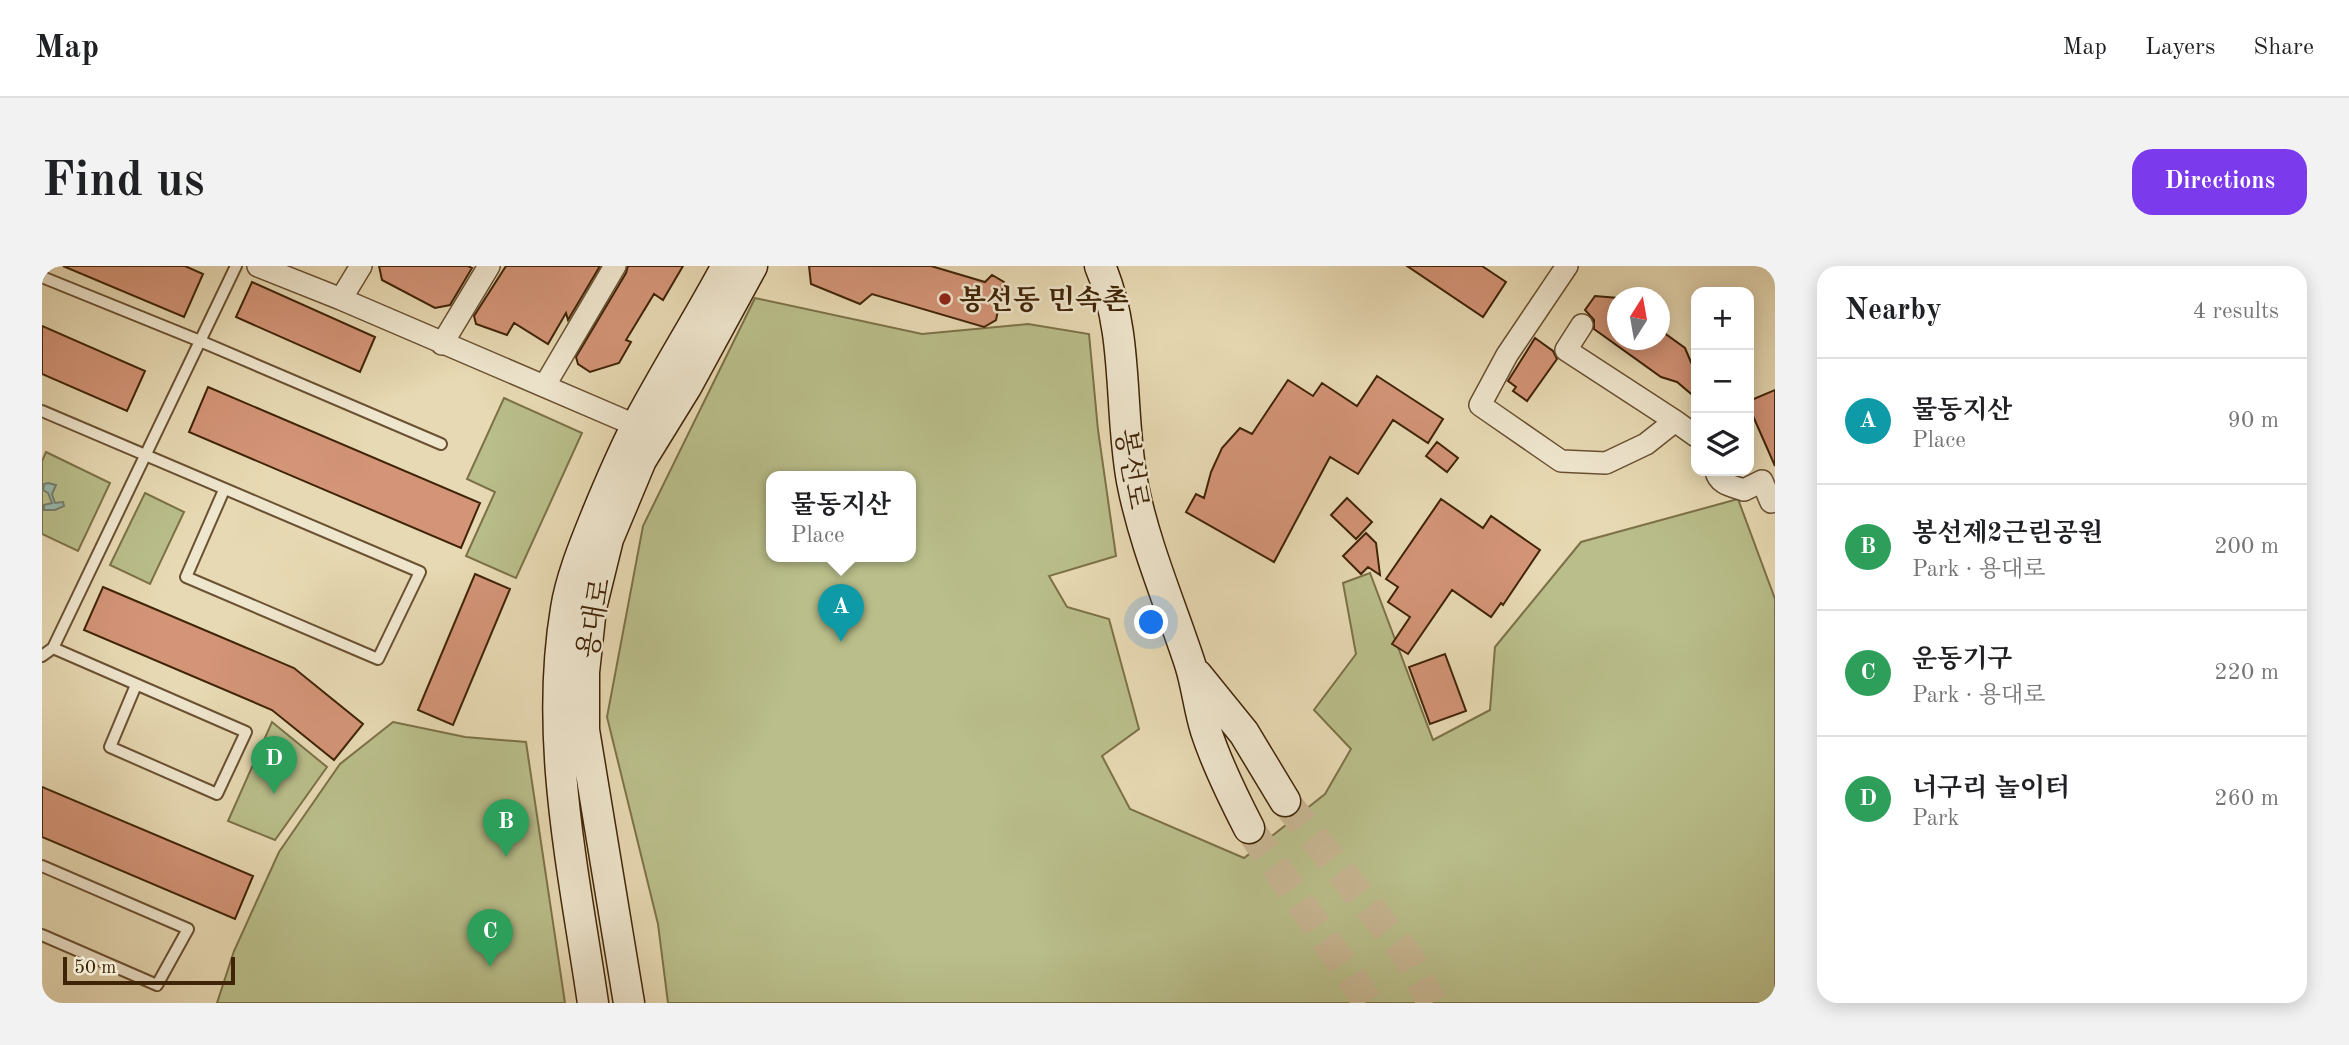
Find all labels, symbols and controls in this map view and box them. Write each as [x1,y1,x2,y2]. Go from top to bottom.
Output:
text: Map [35,32,99,65]
text: Map [2063,36,2107,60]
text: Layers [2145,36,2215,60]
text: Share [2253,36,2314,60]
button: Directions [2132,149,2307,215]
text: Find us [42,158,205,207]
place label: 봉선동 민속촌 [959,284,1129,316]
north arrow [1607,287,1670,350]
map controls [1691,287,1754,476]
button: + [1691,287,1754,350]
marker: 봉선동 민속촌 [937,291,953,307]
text: Nearby [1845,296,1942,326]
text: 4 results [2193,300,2279,323]
button: − [1691,350,1754,413]
text: 물동지산 [1912,398,2012,424]
text: A [1859,409,1877,432]
text: 90 m [2228,409,2279,432]
button: layers [1691,413,1754,476]
street label: 봉선로 [1109,427,1154,512]
text: Place [1912,429,1966,452]
popup [766,471,916,562]
text: 물동지산 [791,493,891,519]
text: 봉선제2근린공원 [1912,521,2103,547]
text: Place [791,524,845,547]
text: B [1860,535,1876,558]
text: 200 m [2214,535,2279,558]
text: Park · 용대로 [1912,558,2045,581]
street label: 용대로 [573,576,617,661]
pin: A [818,584,864,642]
your location [1134,605,1168,639]
text: 운동기구 [1912,647,2012,673]
text: C [1860,661,1876,684]
text: 220 m [2214,661,2279,684]
text: Park · 용대로 [1912,684,2045,707]
pin: D [251,736,297,794]
text: 너구리 놀이터 [1912,776,2070,802]
text: D [1859,787,1877,810]
text: 260 m [2214,787,2279,810]
pin: B [483,799,529,857]
text: Park [1912,807,1959,830]
pin: C [467,909,513,967]
scale bar [63,954,234,986]
text: 50 m [74,959,116,978]

